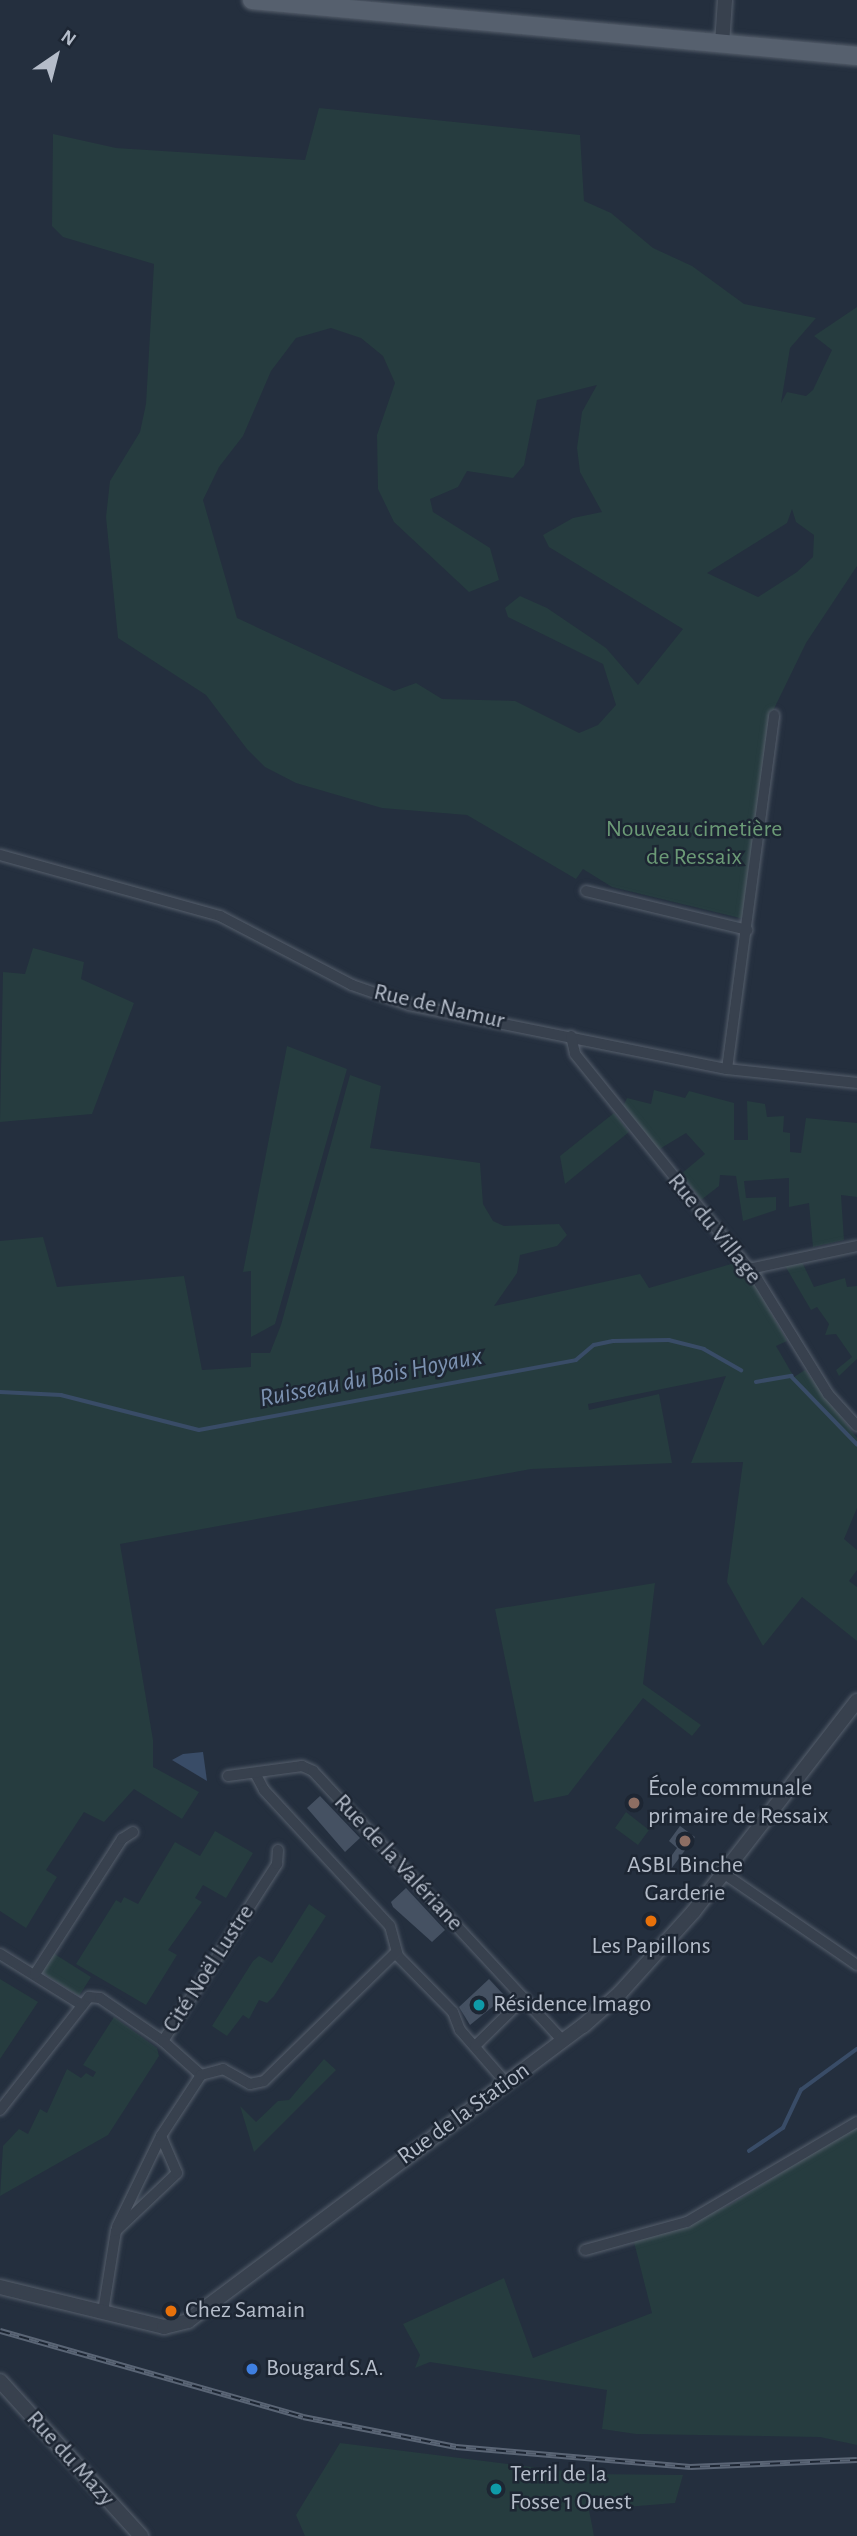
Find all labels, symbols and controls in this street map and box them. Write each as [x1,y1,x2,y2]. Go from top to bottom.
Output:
north arrow [21,21,91,91]
text: N [57,27,79,50]
park label: Nouveau cimetière de Ressaix [606,816,782,872]
street label: Rue de Namur [371,978,507,1036]
street label: Rue du Village [661,1168,767,1290]
water label: Ruisseau du Bois Hoyaux [257,1341,485,1415]
place label: École communale primaire de Ressaix [648,1775,828,1831]
street label: Rue de la Valériane [327,1789,469,1937]
marker: École communale primaire de Ressaix [626,1795,642,1811]
marker: ASBL Binche Garderie [677,1833,693,1849]
place label: ASBL Binche Garderie [627,1852,743,1908]
street label: Cité Noël Lustre [157,1900,261,2038]
marker: Les Papillons [643,1913,659,1929]
place label: Les Papillons [591,1933,711,1961]
place label: Résidence Imago [493,1991,651,2019]
marker: Résidence Imago [471,1997,487,2013]
street label: Rue de la Station [392,2057,536,2171]
place label: Chez Samain [185,2297,305,2325]
marker: Chez Samain [163,2303,179,2319]
place label: Bougard S.A. [266,2355,384,2383]
marker: Bougard S.A. [244,2361,260,2377]
street label: Rue du Mazy [20,2405,120,2513]
place label: Terril de la Fosse 1 Ouest [510,2461,631,2517]
marker: Terril de la Fosse 1 Ouest [488,2481,504,2497]

